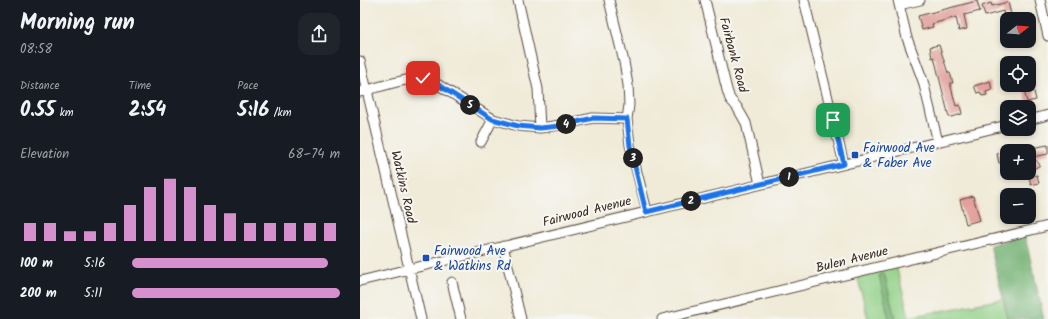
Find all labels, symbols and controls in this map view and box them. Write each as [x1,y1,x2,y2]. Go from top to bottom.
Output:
text: Morning run [20,6,135,41]
north arrow [1000,12,1036,48]
map controls [1000,12,1036,224]
button: share [298,13,340,55]
street label: Fairbank Road [713,15,753,96]
text: 08:58 [20,39,52,60]
button: locate [1000,56,1036,92]
pin [406,61,440,95]
icon: check [412,67,434,89]
text: Distance [20,77,60,95]
text: Time [129,77,151,95]
text: Pace [237,77,258,95]
text: 0.55 [20,95,55,127]
text: 2:54 [129,95,166,127]
text: 5:16 [237,95,269,127]
pin: 5 [460,95,480,115]
text: 5 [467,96,473,114]
button: layers [1000,100,1036,136]
pin [816,103,850,137]
text: km [55,104,74,122]
text: /km [269,104,291,122]
icon: arrive [822,109,844,131]
pin: 4 [556,114,576,134]
text: 4 [563,115,569,133]
place label: Fairwood Ave & Faber Ave [863,138,935,174]
text: Elevation [20,144,69,165]
text: 68–74 m [288,144,340,165]
button: + [1000,144,1036,180]
street label: Watkins Road [384,148,422,226]
pin: 3 [623,148,643,168]
text: 3 [630,149,636,167]
marker: Fairwood Ave & Faber Ave [850,150,860,160]
pin: 1 [779,167,799,187]
text: 1 [787,168,791,186]
button: − [1000,188,1036,224]
street label: Fairwood Avenue [540,191,634,233]
pin: 2 [681,191,701,211]
text: 2 [688,192,694,210]
place label: Fairwood Ave & Watkins Rd [434,241,511,277]
street label: Bulen Avenue [814,241,891,279]
text: 100 m [20,253,53,274]
text: 5:16 [84,253,106,274]
marker: Fairwood Ave & Watkins Rd [421,253,431,263]
text: 200 m [20,283,57,304]
text: 5:11 [84,283,102,304]

